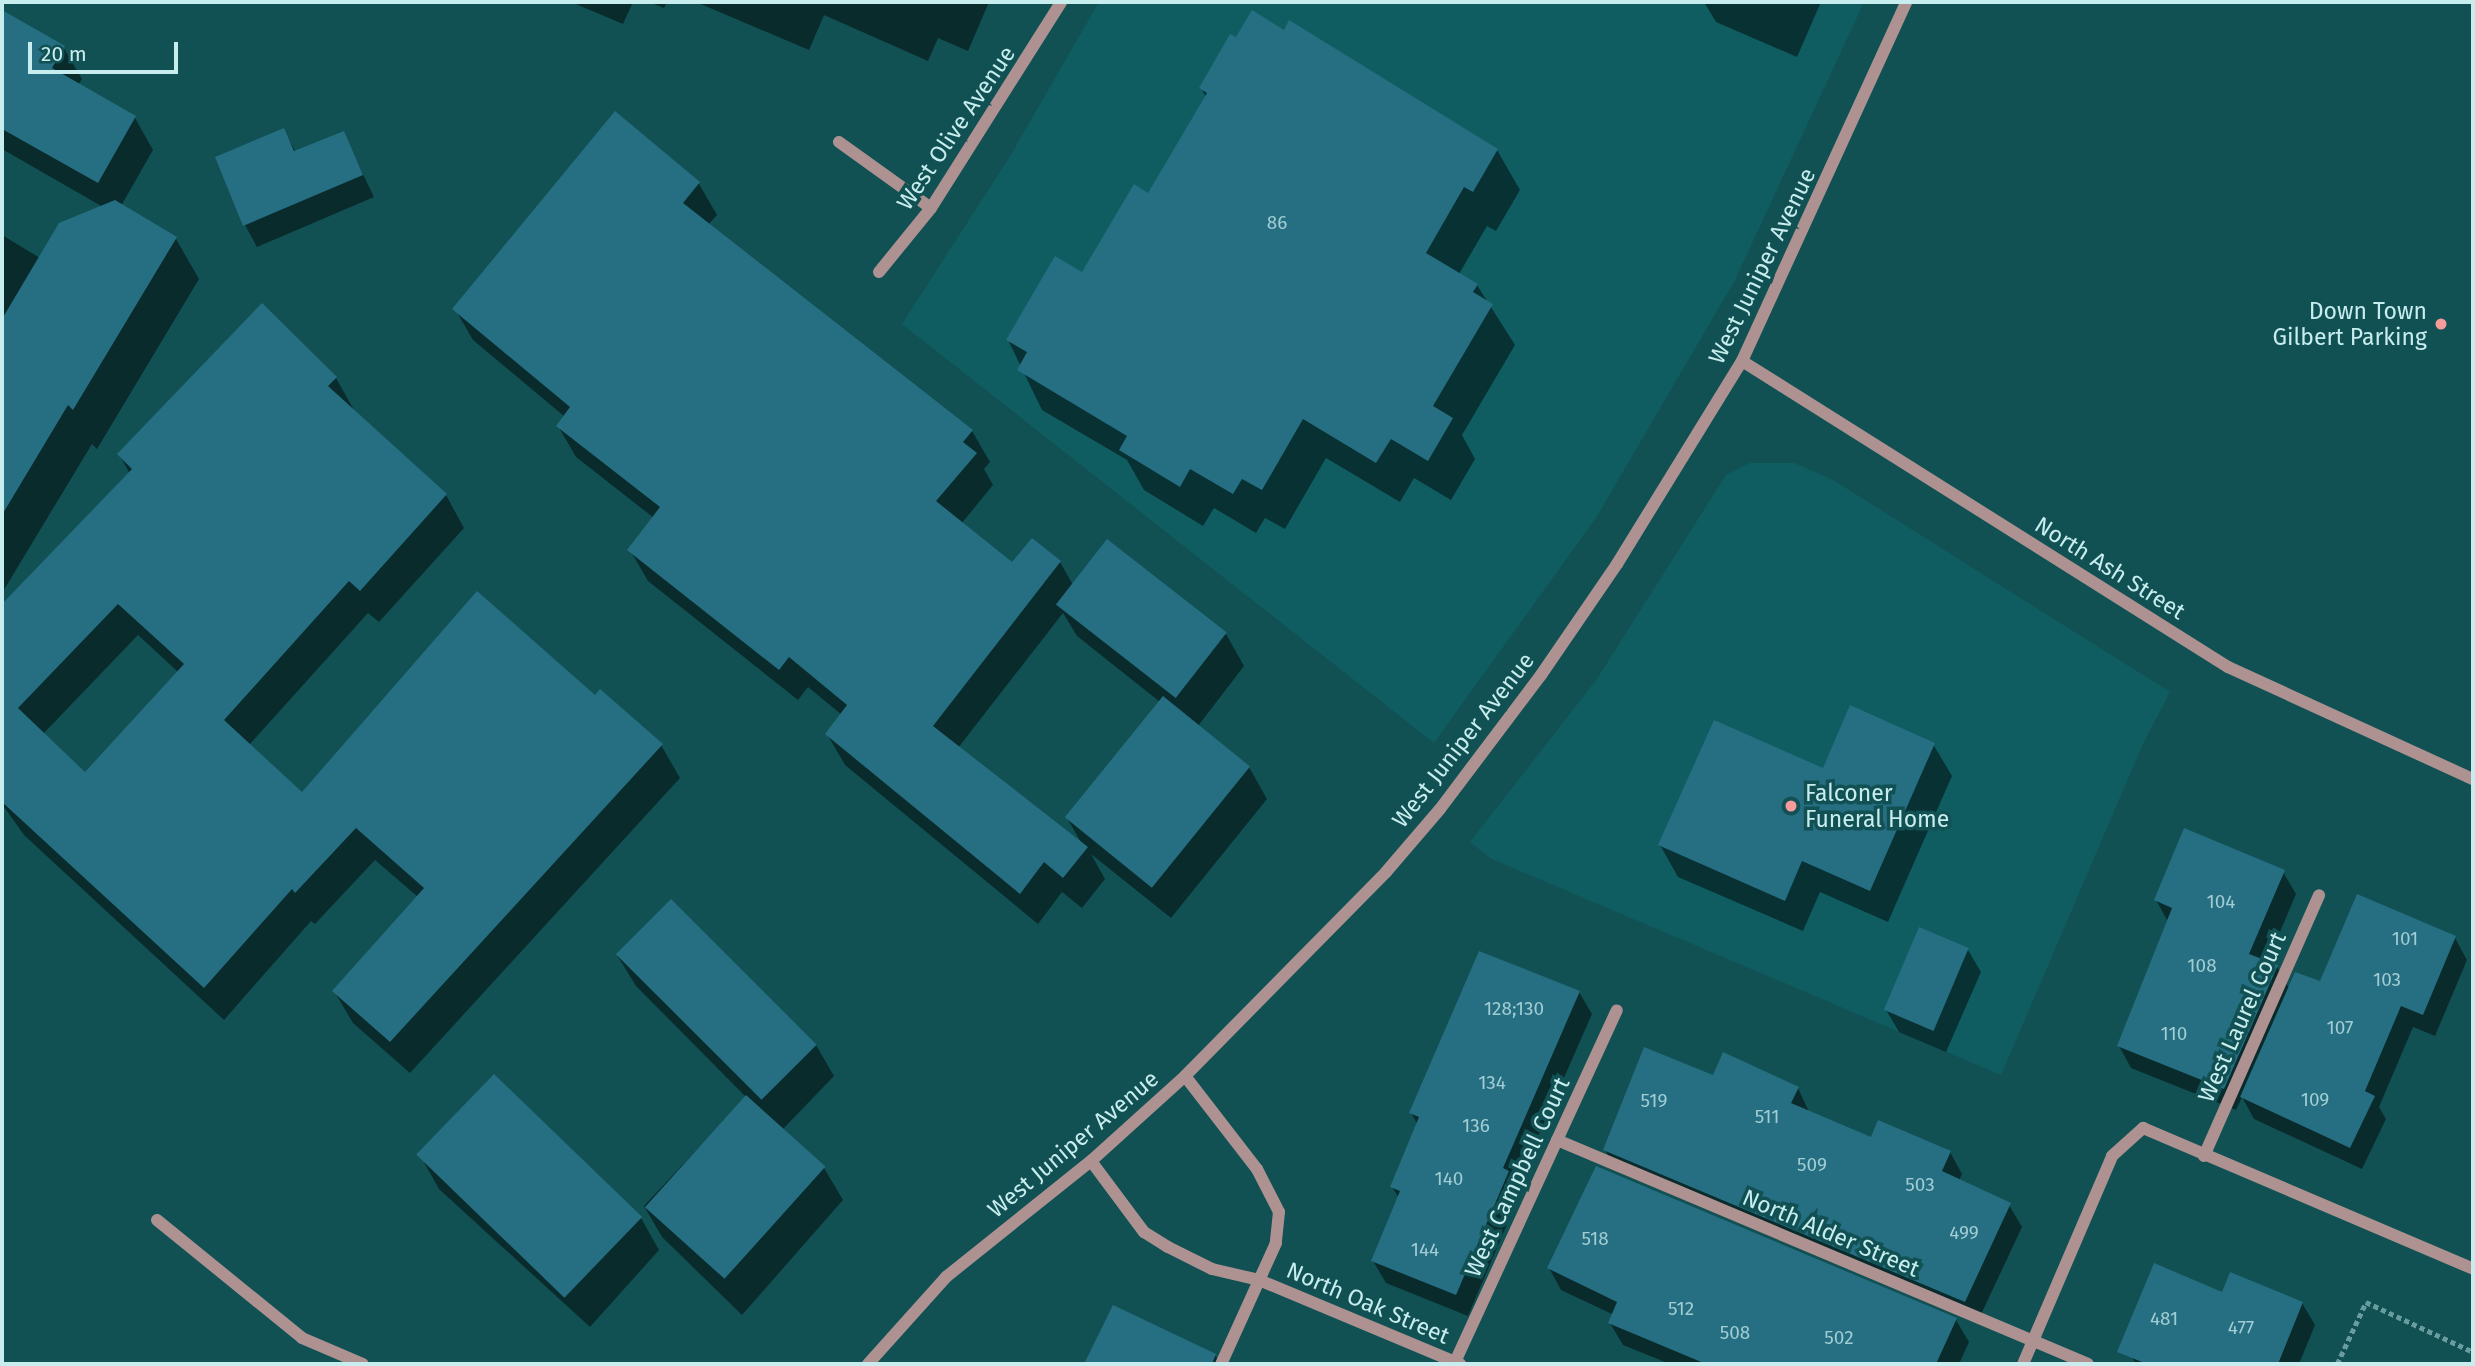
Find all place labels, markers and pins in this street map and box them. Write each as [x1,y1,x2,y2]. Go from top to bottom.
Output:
place label: Down Town Gilbert Parking [2273,297,2427,351]
marker: Down Town Gilbert Parking [2433,316,2449,332]
place label: Falconer Funeral Home [1805,779,1949,833]
marker: Falconer Funeral Home [1783,798,1799,814]

